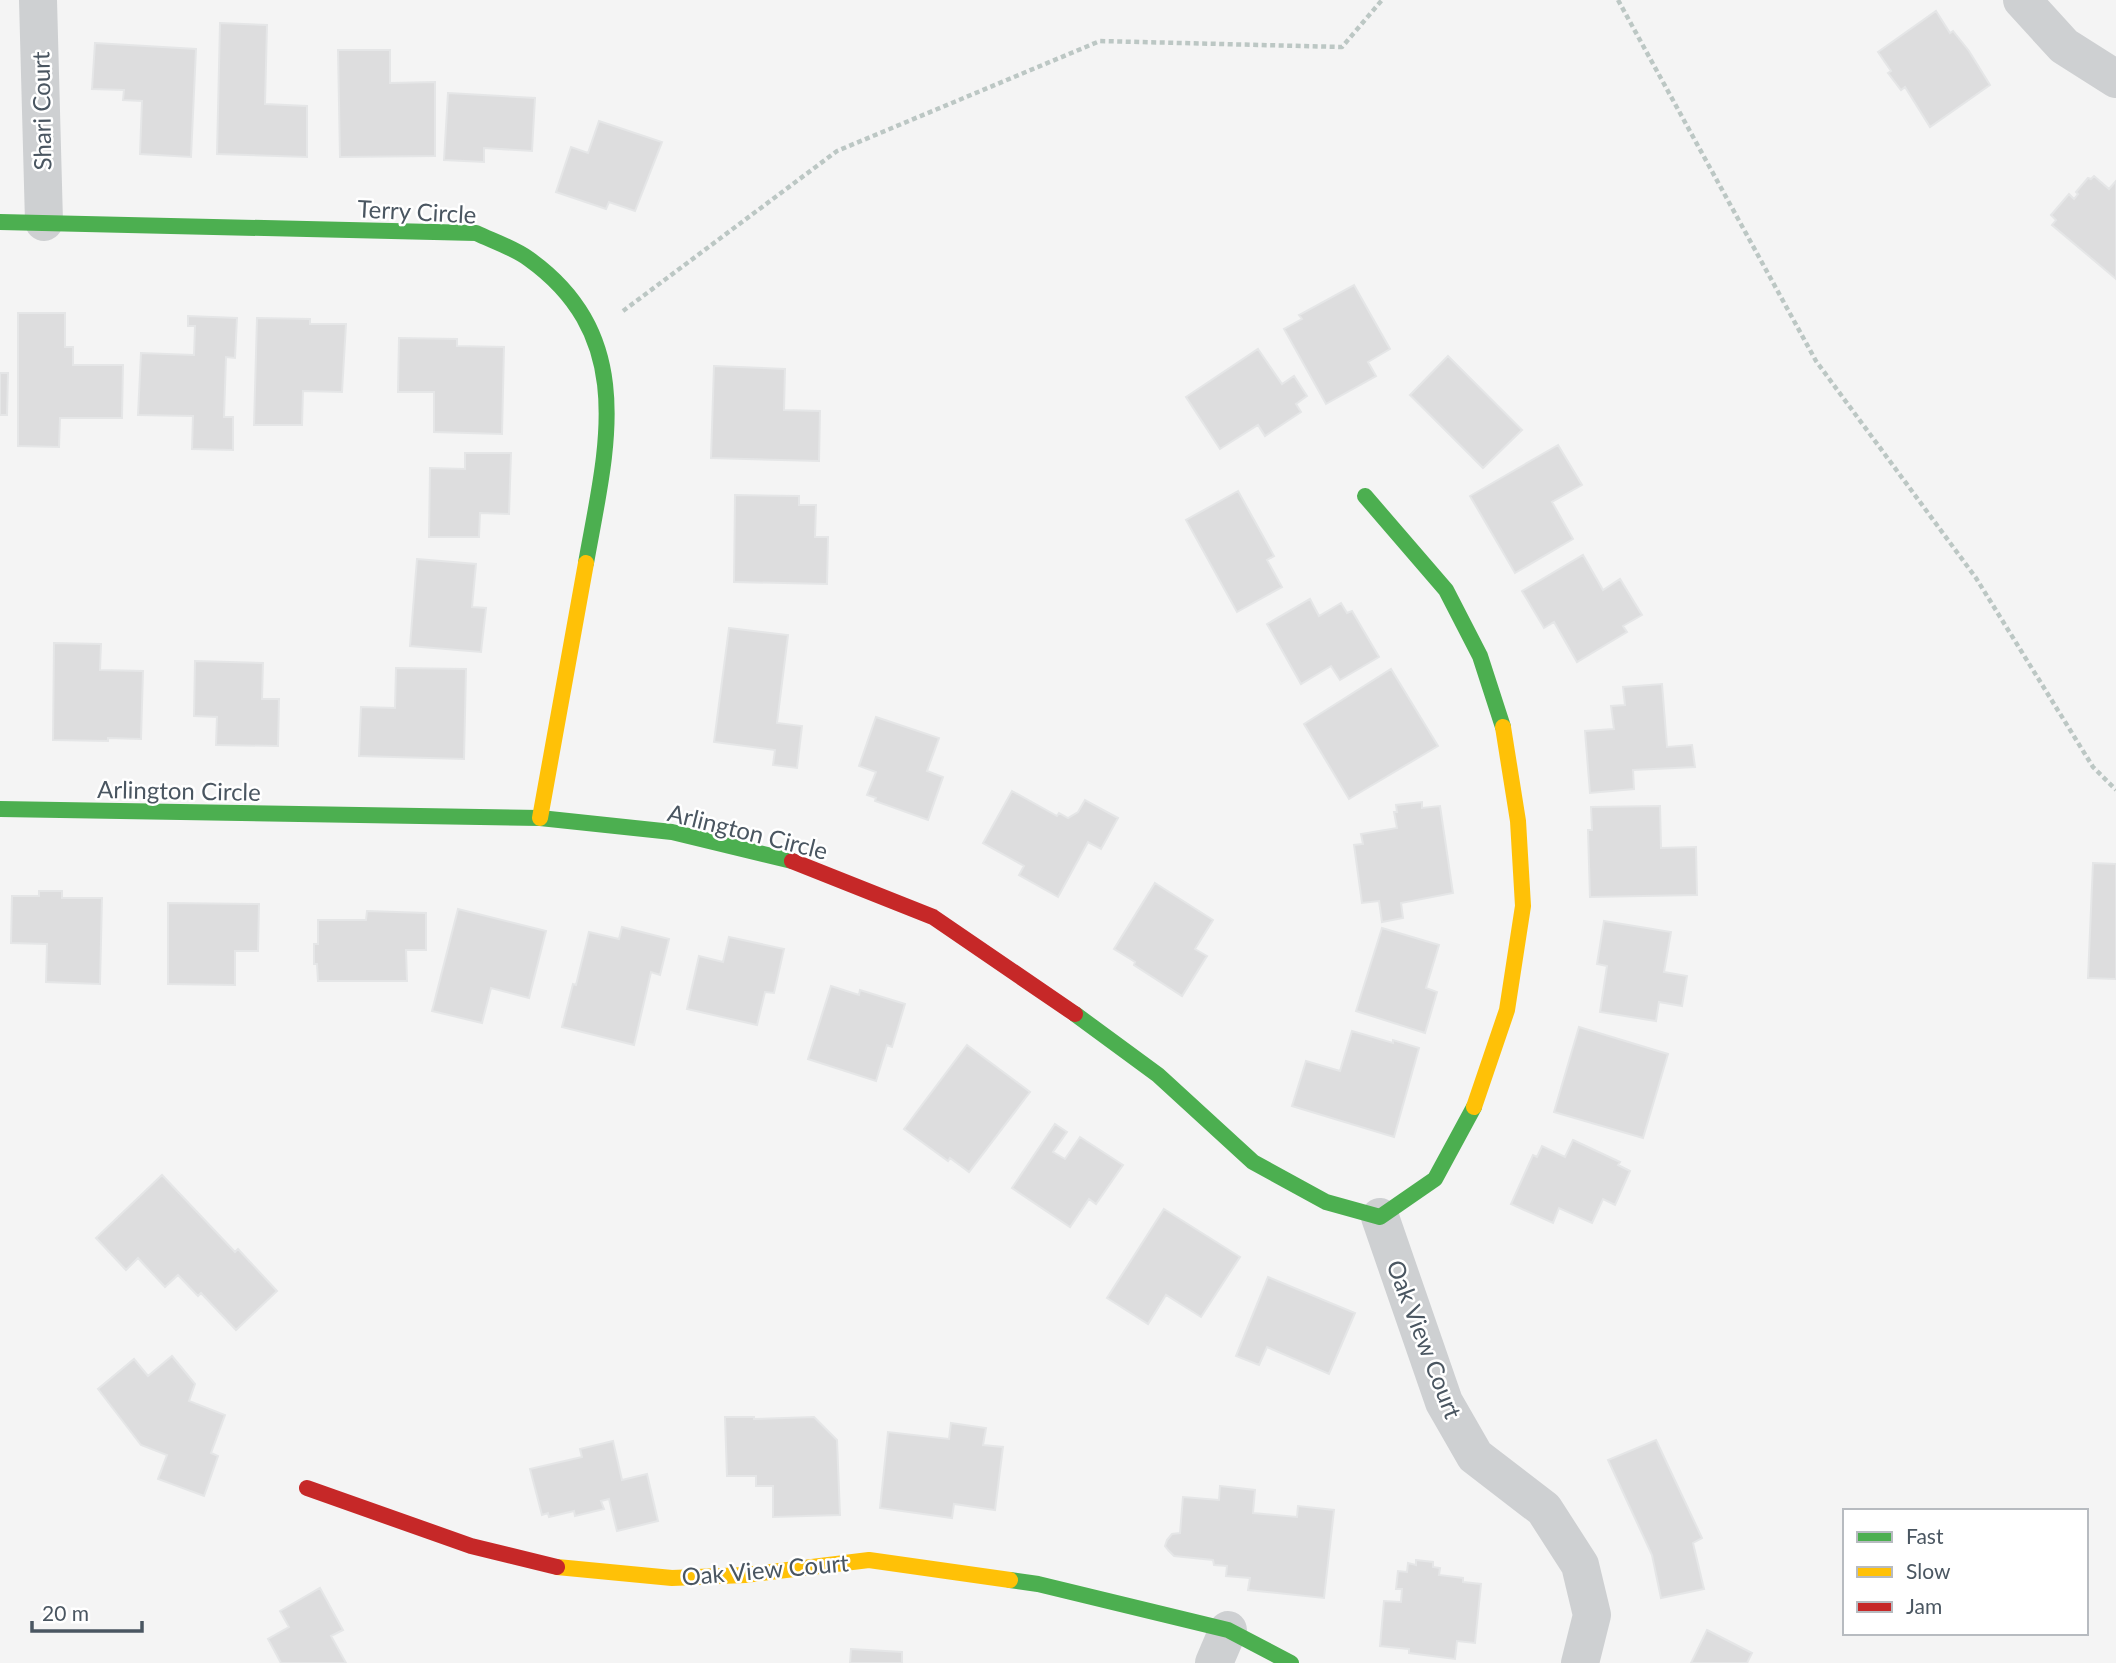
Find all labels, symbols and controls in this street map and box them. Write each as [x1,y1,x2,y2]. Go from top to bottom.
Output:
street label: Shari Court [25,51,57,171]
street label: Terry Circle [357,193,477,229]
street label: Arlington Circle [97,774,261,806]
street label: Arlington Circle [665,797,831,865]
street label: Oak View Court [1381,1256,1469,1423]
legend [1843,1509,2088,1635]
text: Fast [1906,1523,1944,1548]
street label: Oak View Court [680,1547,850,1591]
text: Slow [1906,1558,1951,1583]
scale bar [32,1590,142,1634]
text: Jam [1906,1593,1942,1618]
text: 20 m [42,1600,89,1625]

